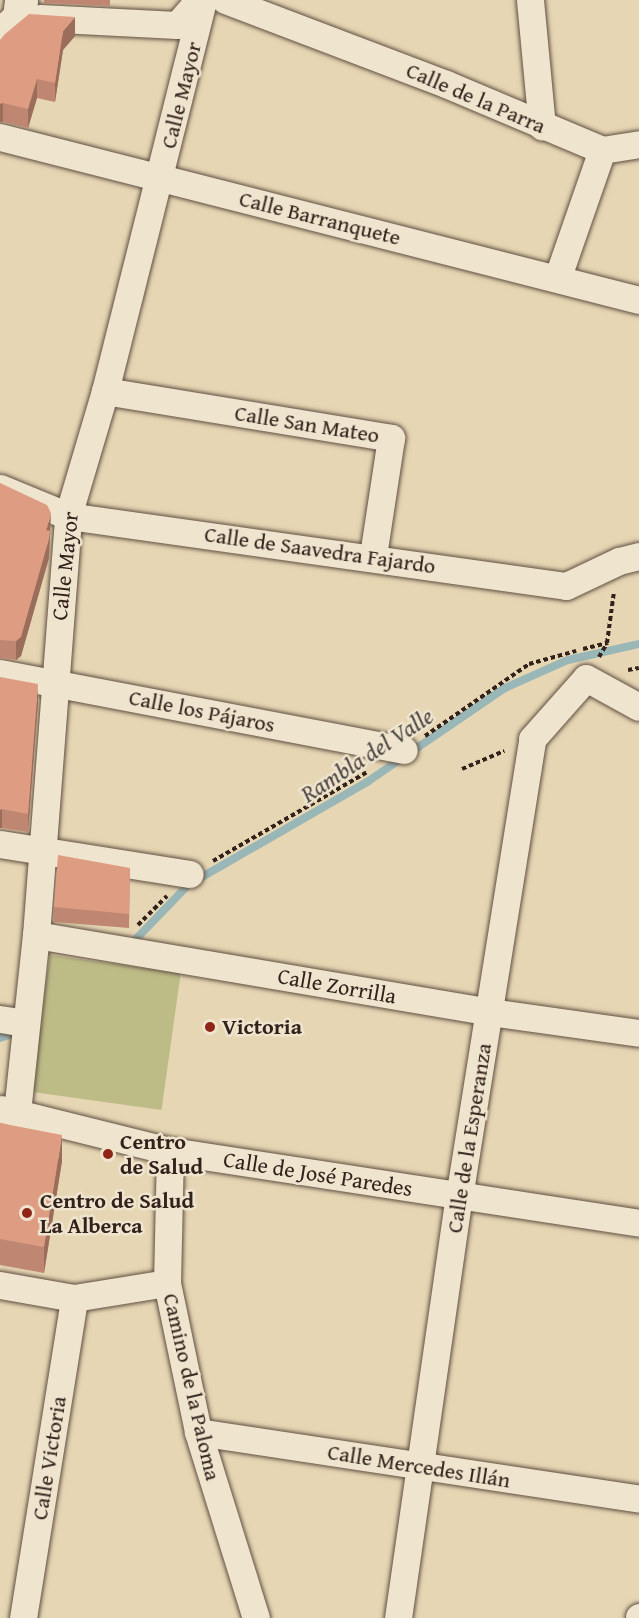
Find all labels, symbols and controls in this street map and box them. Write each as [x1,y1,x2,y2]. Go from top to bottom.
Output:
street label: Calle Mayor [155,39,207,151]
street label: Calle de la Parra [402,57,550,139]
street label: Calle Barranquete [237,185,403,251]
street label: Calle San Mateo [233,400,381,448]
street label: Calle Mayor [46,510,84,622]
street label: Calle de Saavedra Fajardo [203,521,437,579]
street label: Calle los Pájaros [127,684,277,738]
water label: Rambla del Valle [295,701,439,809]
street label: Calle Zorrilla [276,963,398,1009]
place label: Victoria [222,1014,302,1040]
marker: Victoria [203,1020,217,1034]
street label: Calle de la Esperanza [441,1041,497,1235]
place label: Centro de Salud [120,1128,203,1180]
street label: Calle de José Paredes [222,1146,414,1202]
marker: Centro de Salud [101,1147,115,1161]
place label: Centro de Salud La Alberca [40,1187,194,1238]
marker: Centro de Salud La Alberca [18,1204,36,1222]
street label: Camino de la Paloma [158,1291,226,1483]
street label: Calle Victoria [26,1394,72,1522]
street label: Calle Mercedes Illán [326,1439,512,1493]

